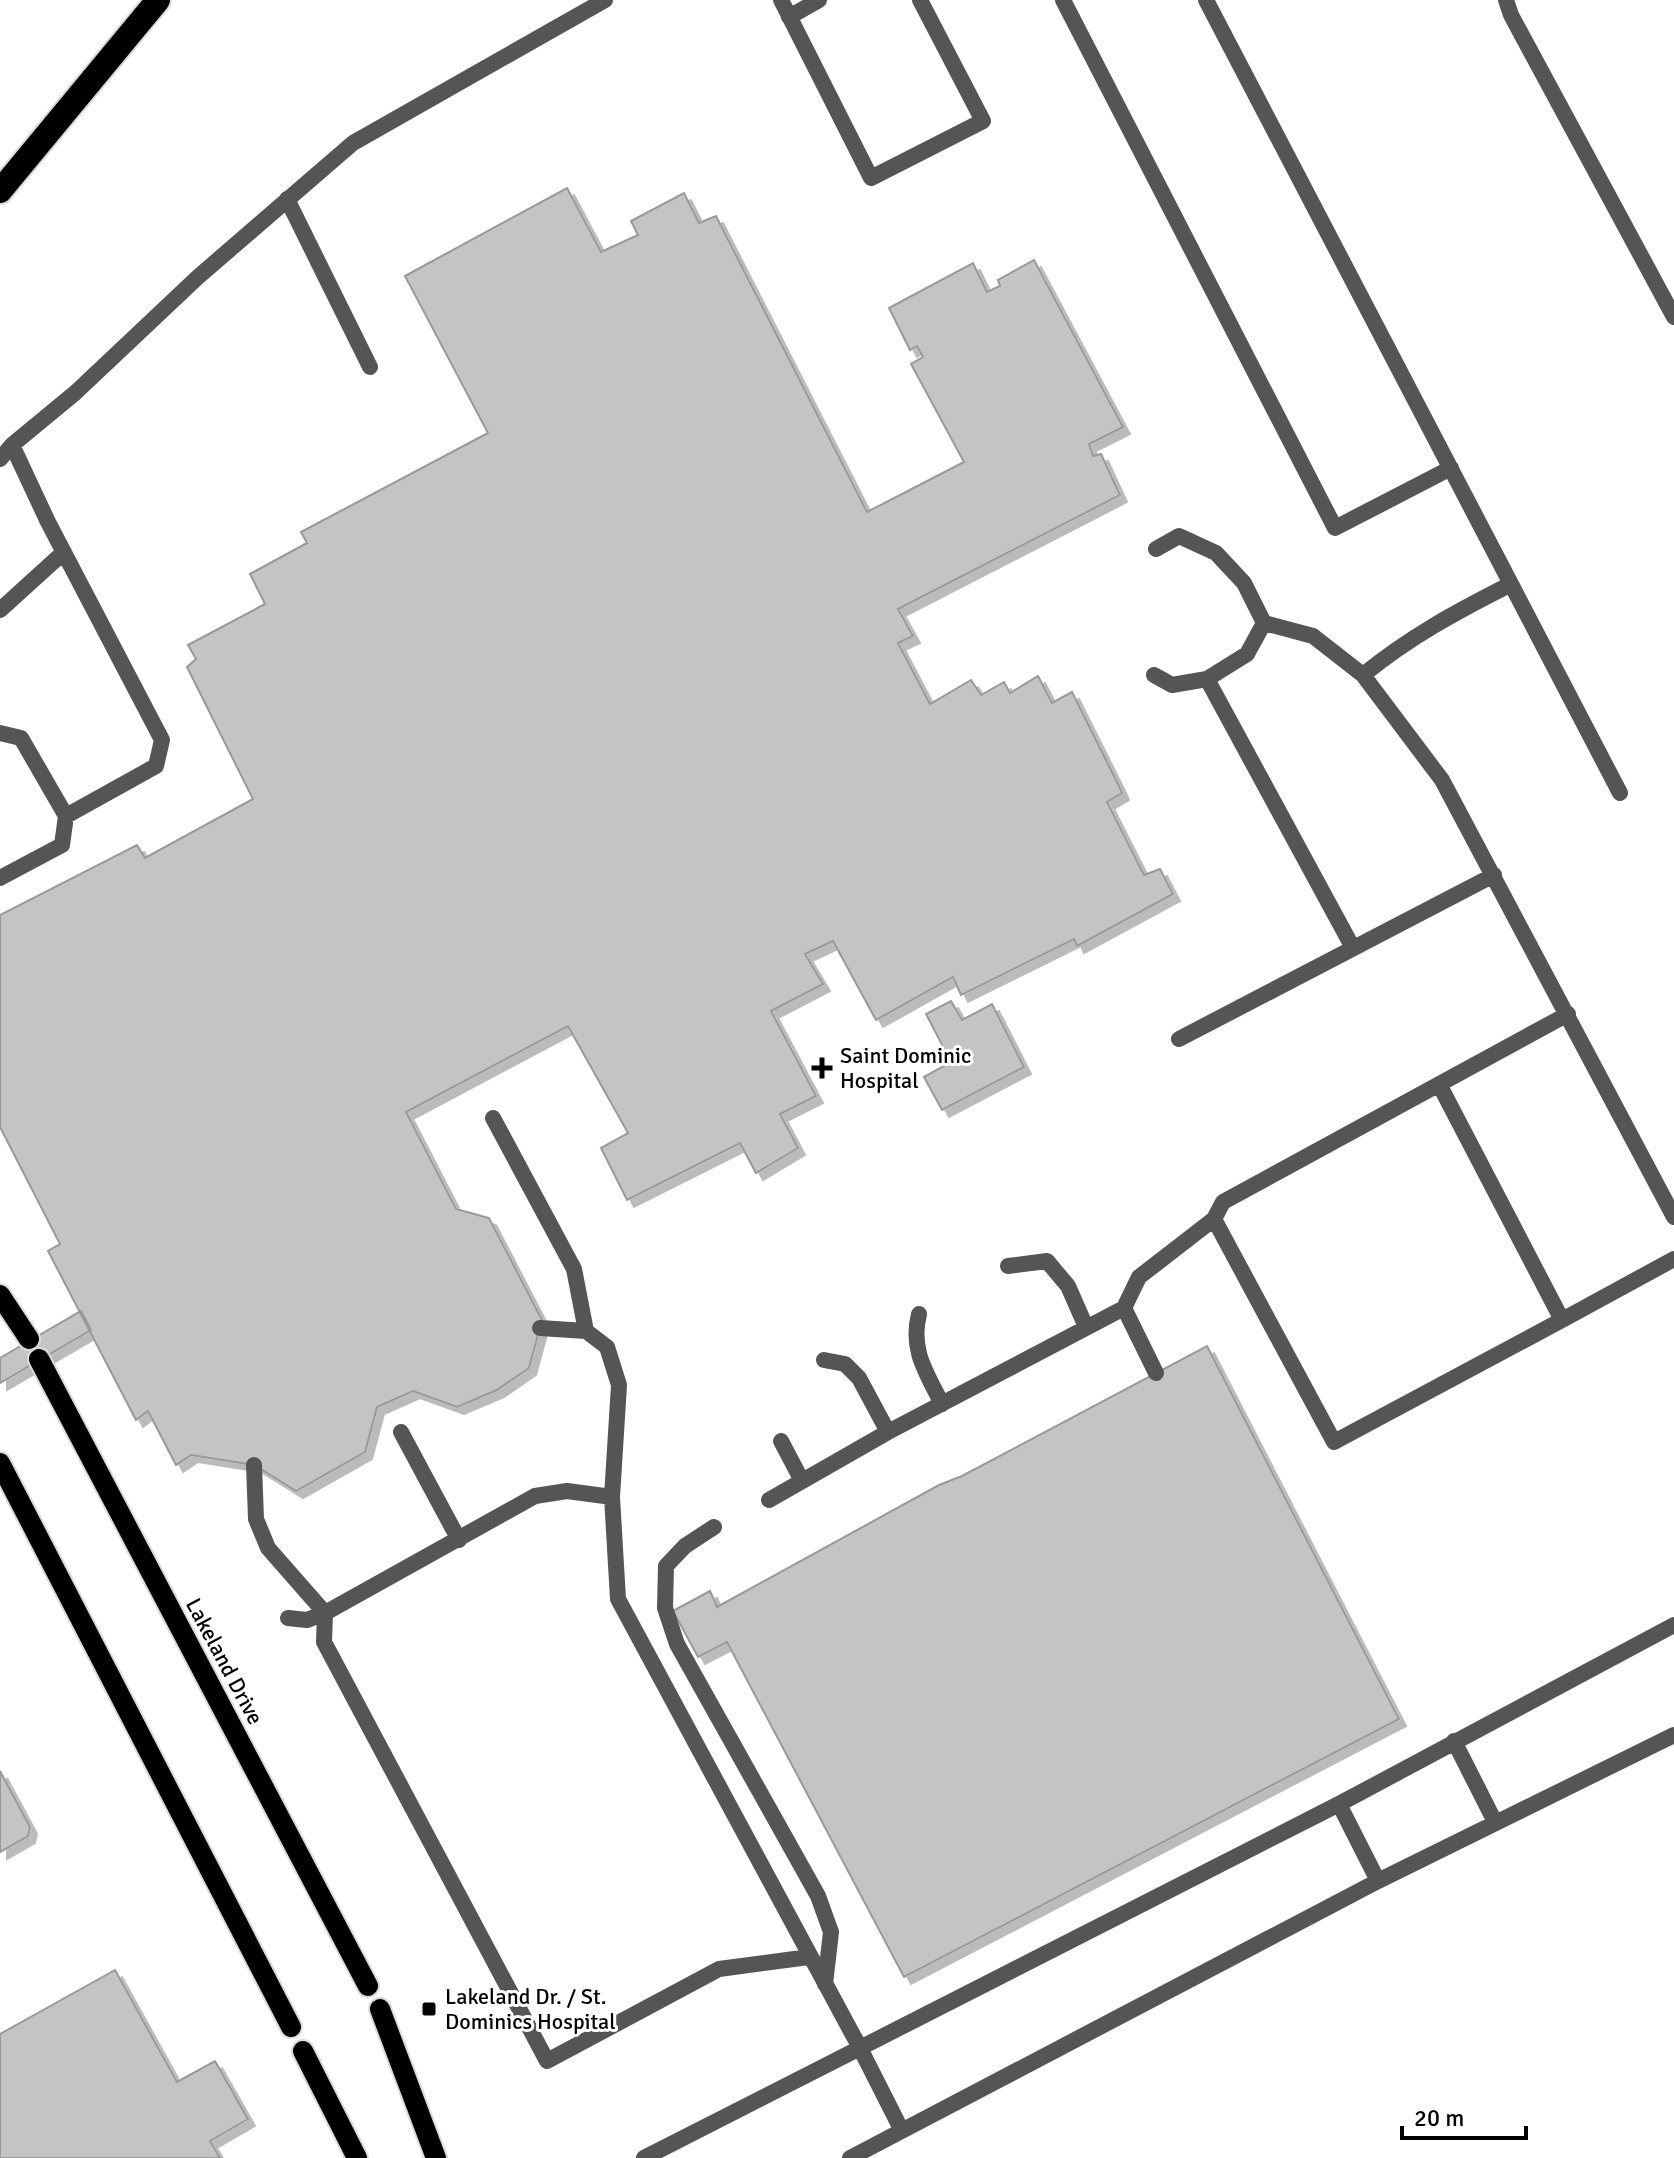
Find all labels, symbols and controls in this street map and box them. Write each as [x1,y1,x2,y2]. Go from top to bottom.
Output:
place label: Saint Dominic Hospital [840,1042,971,1094]
marker: Saint Dominic Hospital [811,1057,833,1079]
street label: Lakeland Drive [180,1593,269,1729]
place label: Lakeland Dr. / St. Dominics Hospital [445,1983,616,2035]
marker: Lakeland Dr. / St. Dominics Hospital [420,2000,438,2018]
scale bar [1402,2090,1526,2140]
text: 20 m [1414,2103,1464,2133]

